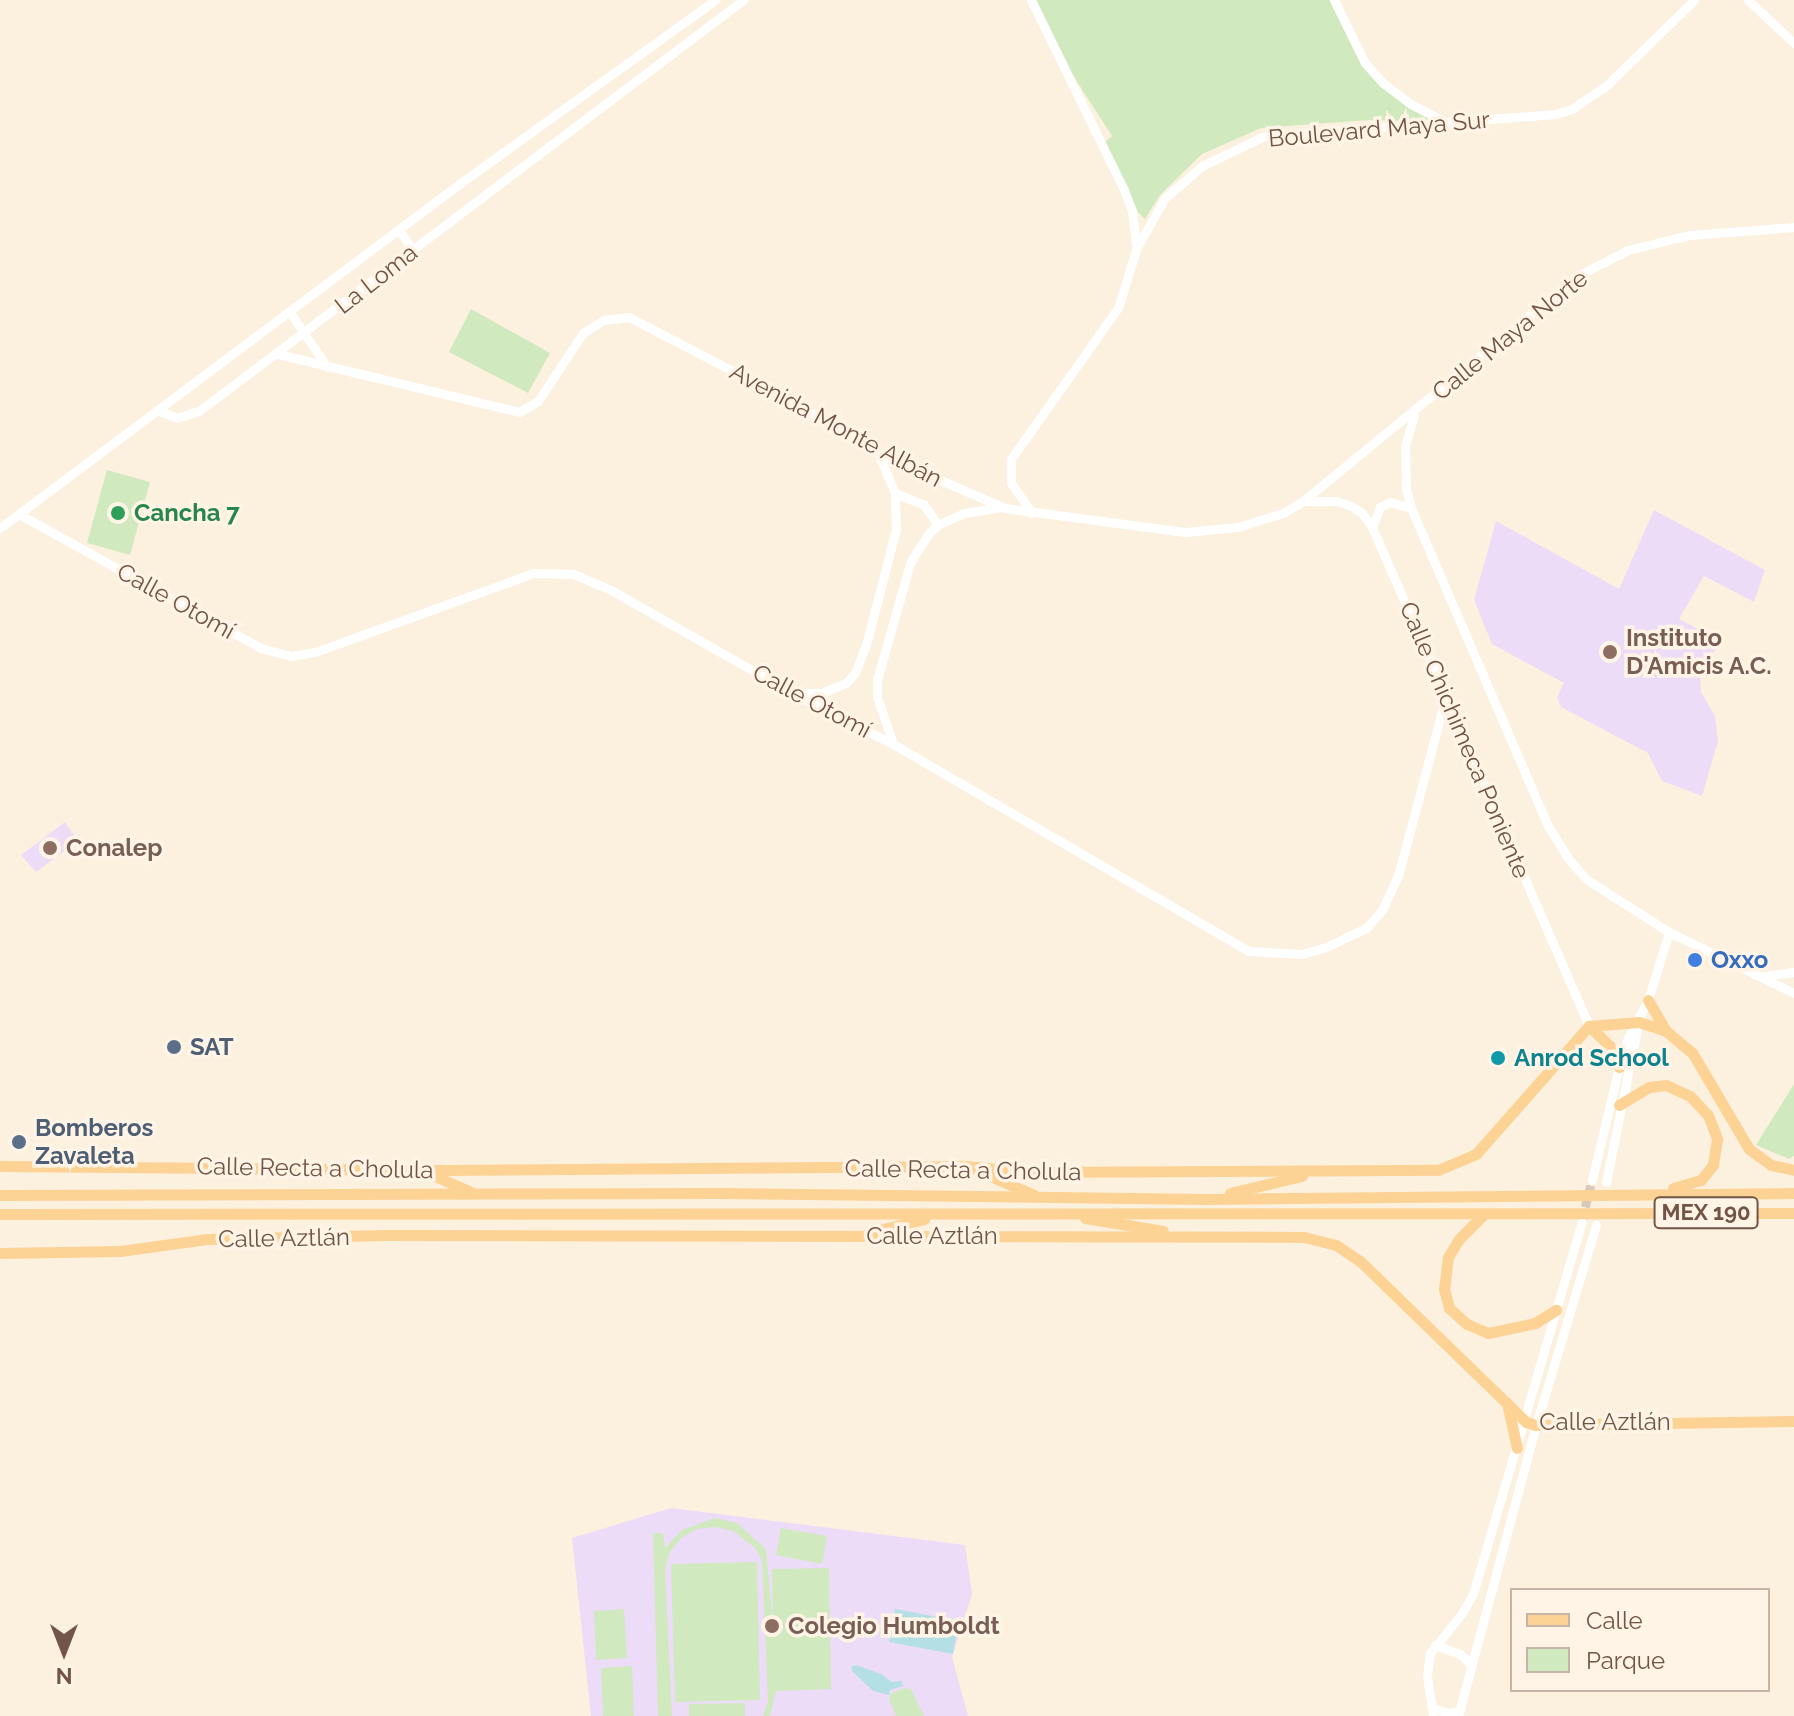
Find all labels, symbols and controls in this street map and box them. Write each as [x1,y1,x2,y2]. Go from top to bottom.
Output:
street label: Boulevard Maya Sur [1267,105,1491,153]
street label: La Loma [329,238,423,320]
street label: Calle Maya Norte [1427,264,1593,406]
street label: Avenida Monte Albán [725,357,947,493]
place label: Cancha 7 [134,499,240,527]
marker: Cancha 7 [109,504,127,522]
street label: Calle Otomí [112,557,240,645]
street label: Calle Chichimeca Poniente [1394,597,1536,883]
place label: Instituto D'Amicis A.C. [1626,624,1772,680]
marker: Instituto D'Amicis A.C. [1601,643,1619,661]
street label: Calle Otomí [748,658,876,744]
place label: Conalep [66,834,162,862]
marker: Conalep [41,839,59,857]
place label: Oxxo [1711,946,1768,974]
marker: Oxxo [1686,951,1704,969]
place label: SAT [190,1033,234,1061]
marker: SAT [165,1038,183,1056]
place label: Anrod School [1514,1044,1669,1072]
marker: Anrod School [1489,1049,1507,1067]
place label: Bomberos Zavaleta [35,1114,153,1170]
marker: Bomberos Zavaleta [10,1133,28,1151]
street label: Calle Recta a Cholula [196,1152,434,1184]
street label: Calle Recta a Cholula [844,1154,1082,1186]
road number: MEX 190 [1652,1195,1760,1231]
street label: Calle Aztlán [218,1222,350,1254]
street label: Calle Aztlán [866,1222,998,1250]
street label: Calle Aztlán [1539,1408,1671,1436]
legend [1510,1588,1770,1692]
text: Calle [1586,1606,1643,1635]
north arrow [24,1612,104,1692]
place label: Colegio Humboldt [788,1612,1000,1640]
marker: Colegio Humboldt [763,1617,781,1635]
text: Parque [1586,1646,1665,1675]
text: N [56,1663,72,1689]

